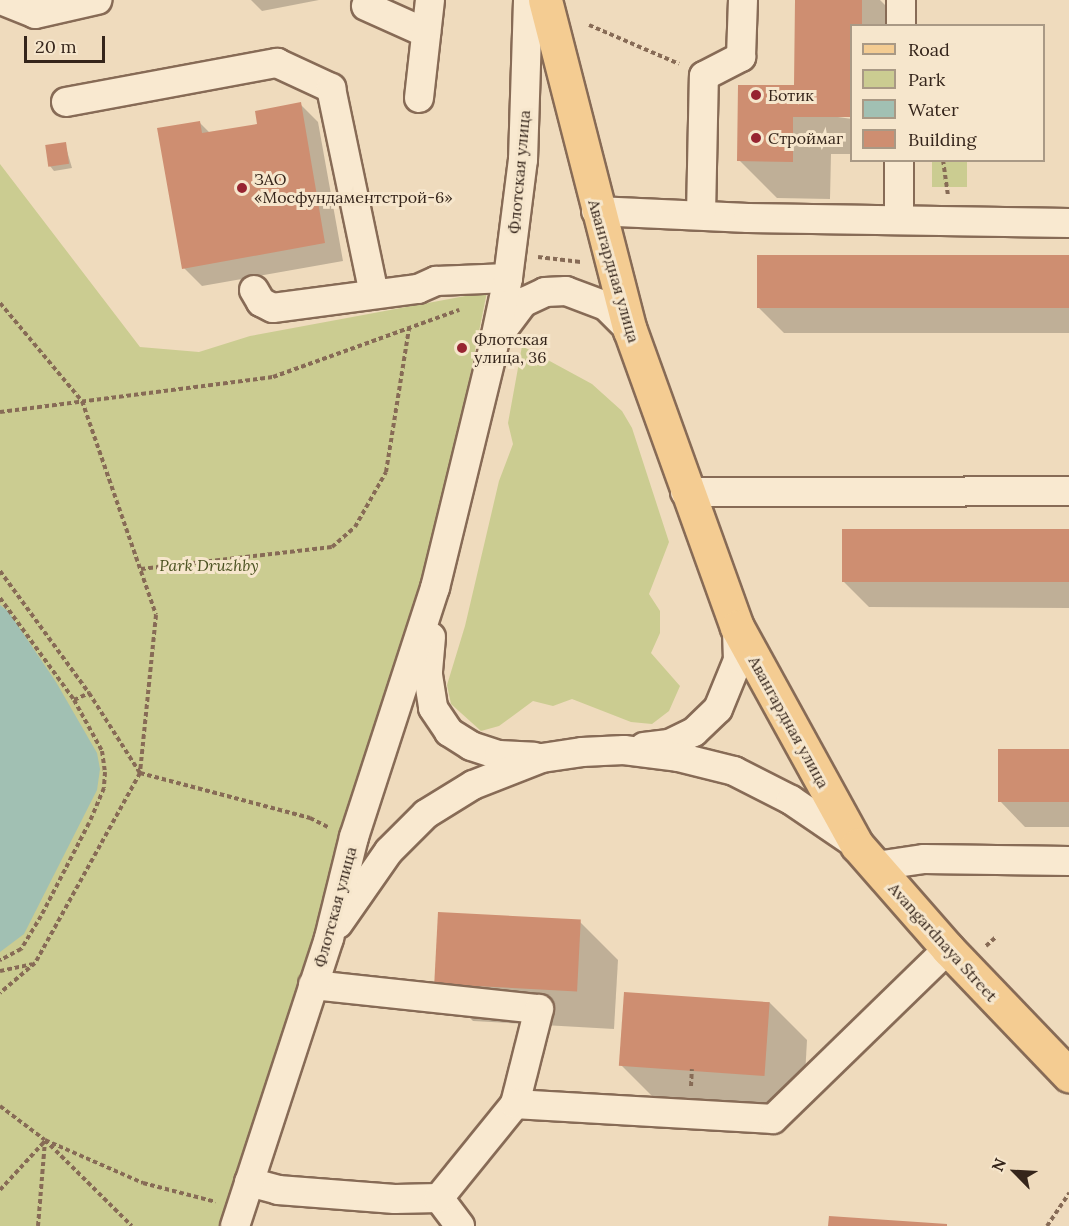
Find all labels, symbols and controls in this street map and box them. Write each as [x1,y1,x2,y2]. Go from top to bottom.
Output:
scale bar [27,24,108,62]
legend [850,24,1045,162]
text: 20 m [35,35,77,58]
text: Road [908,38,950,61]
text: Park [908,68,945,91]
place label: Ботик [768,85,814,105]
marker: Ботик [749,88,763,102]
text: Water [908,98,959,121]
street label: Флотская улица [504,109,534,235]
place label: Строймаг [768,128,843,148]
text: Building [908,128,976,151]
marker: Строймаг [749,131,763,145]
place label: ЗАО «Мосфундаментстрой-6» [254,169,453,207]
marker: ЗАО «Мосфундаментстрой-6» [235,181,249,195]
street label: Авангардная улица [584,197,644,345]
place label: Флотская улица, 36 [474,329,548,367]
marker: Флотская улица, 36 [455,341,469,355]
park label: Park Druzhby [159,555,259,575]
street label: Авангардная улица [745,653,833,791]
street label: Флотская улица [310,845,360,969]
street label: Avangardnaya Street [885,879,1001,1005]
north arrow [985,1142,1045,1202]
text: N [987,1155,1010,1174]

